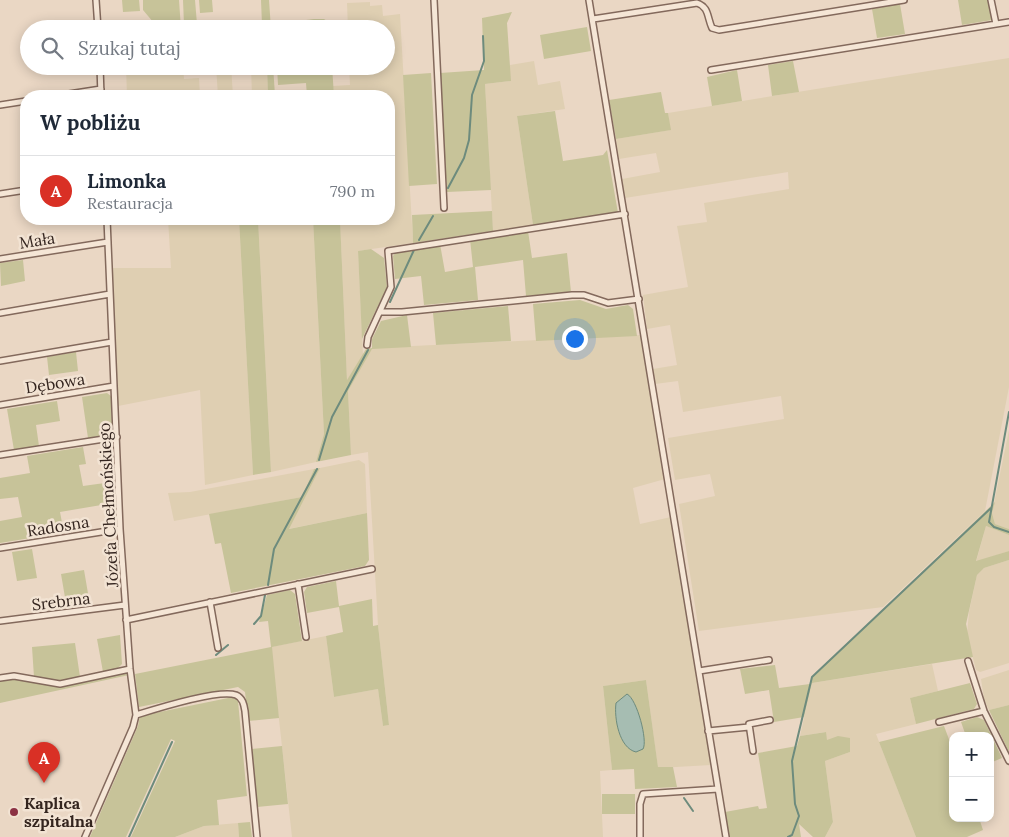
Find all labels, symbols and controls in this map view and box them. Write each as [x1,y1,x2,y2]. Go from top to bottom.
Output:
search box [20,20,395,75]
icon: search [38,34,66,62]
text: Szukaj tutaj [78,36,181,60]
text: W pobliżu [40,109,140,136]
text: Limonka [87,169,166,193]
text: A [51,181,61,201]
text: 790 m [330,181,375,201]
text: Restauracja [87,193,173,213]
street label: Mała [18,227,56,253]
your location [562,326,588,352]
street label: Dębowa [24,368,86,398]
street label: Józefa Chełmońskiego [94,422,122,589]
street label: Radosna [26,511,90,541]
street label: Srebrna [31,587,91,615]
map controls [949,732,994,822]
button: + [949,732,994,777]
pin: A [28,742,60,783]
button: − [949,777,994,822]
place label: Kaplica szpitalna [24,793,94,831]
marker: Kaplica szpitalna [8,806,20,818]

